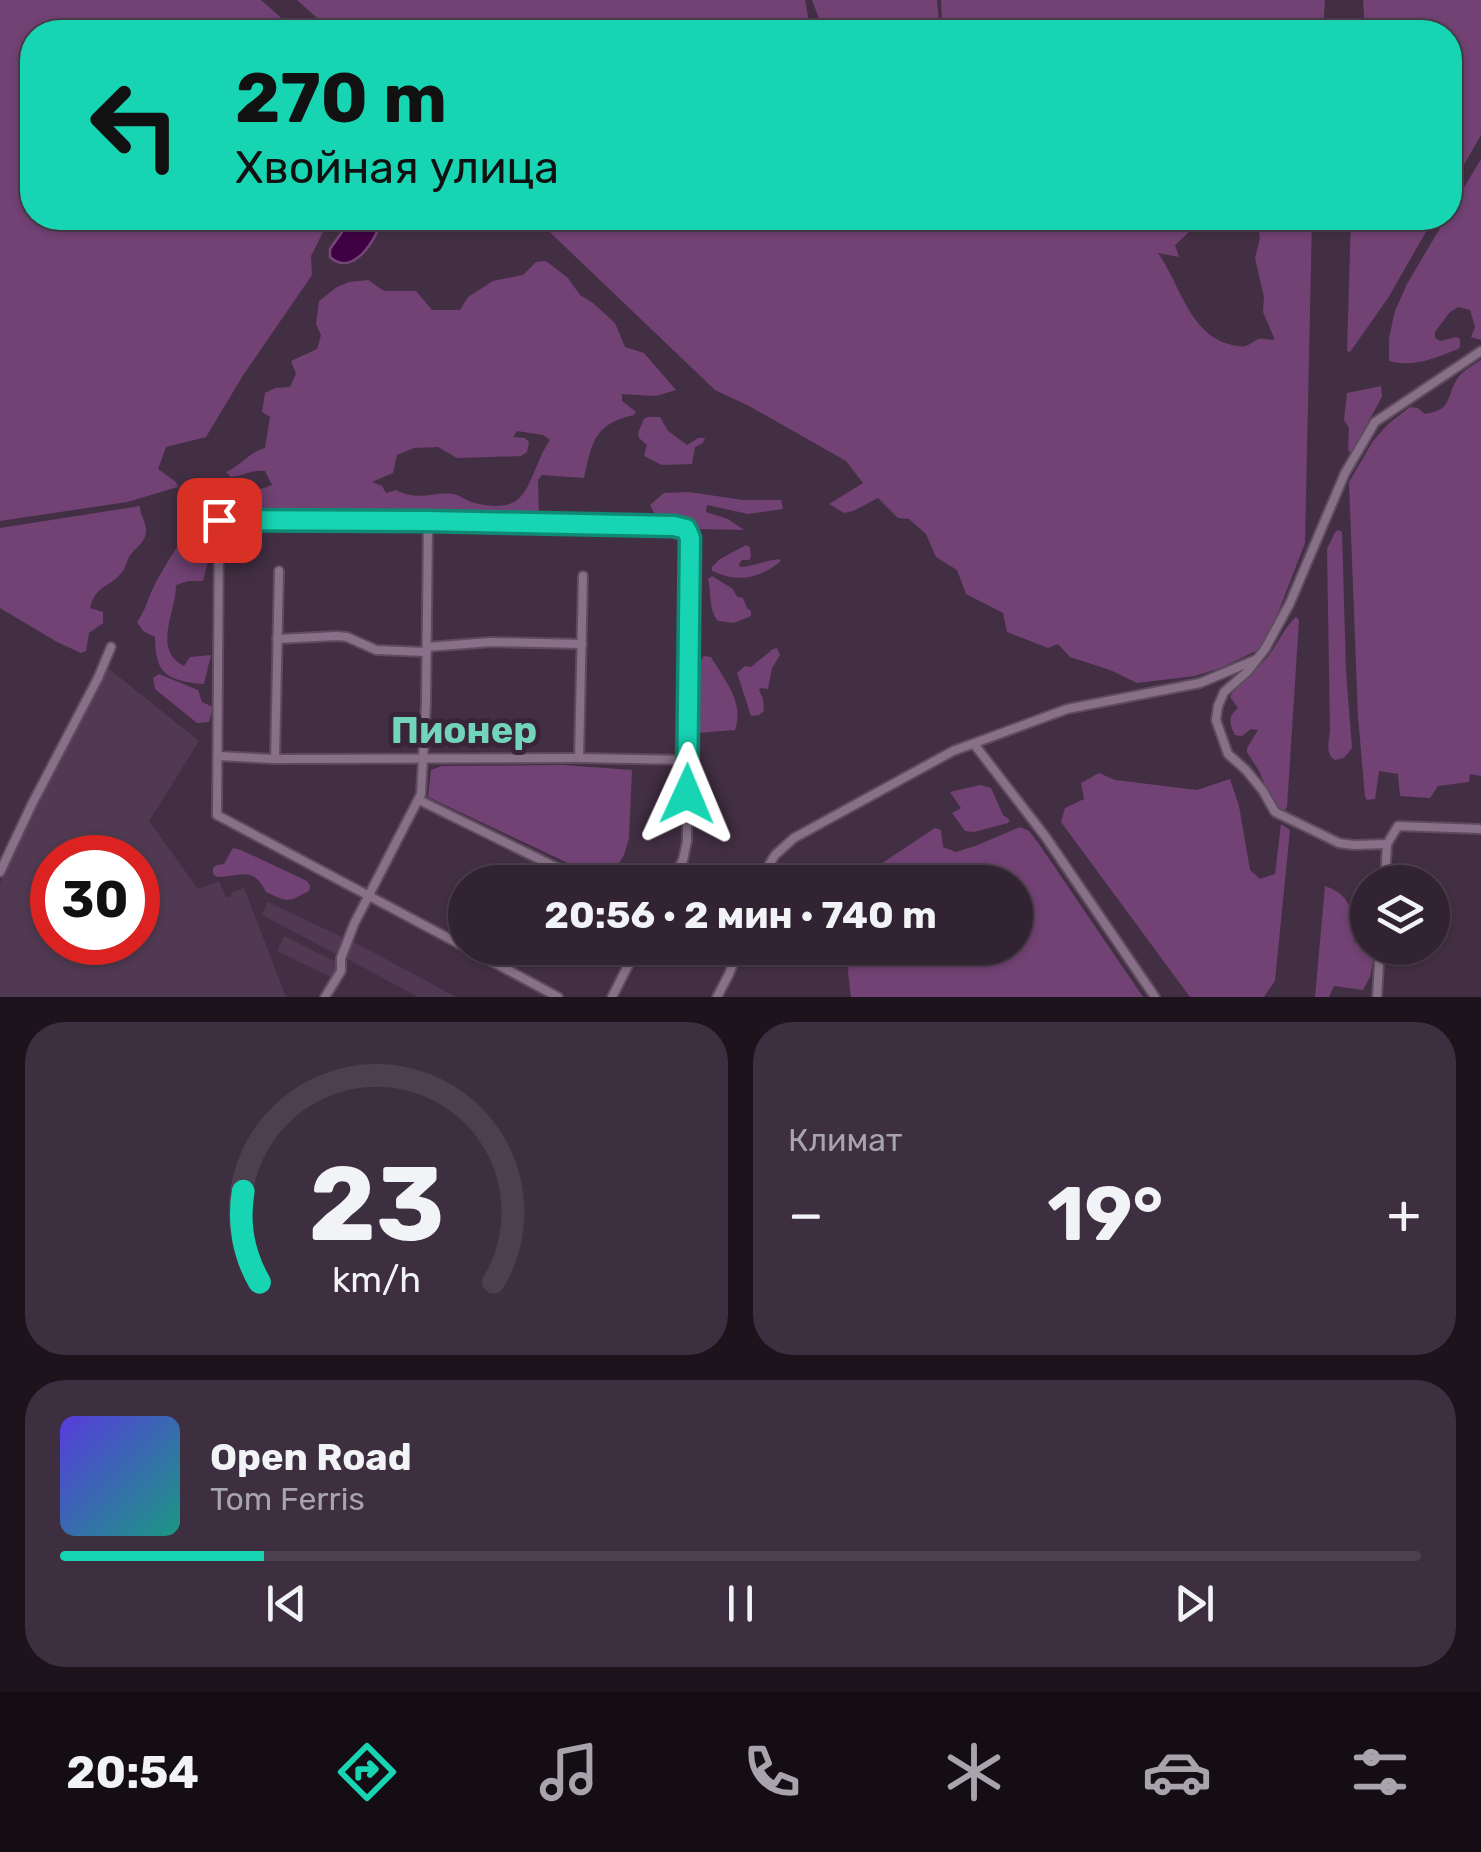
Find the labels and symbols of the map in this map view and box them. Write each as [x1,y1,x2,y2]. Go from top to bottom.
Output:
pin [177,478,262,563]
district label: Пионер [391,707,537,753]
position arrow [635,742,739,846]
speed limit sign: 30 [30,835,160,965]

